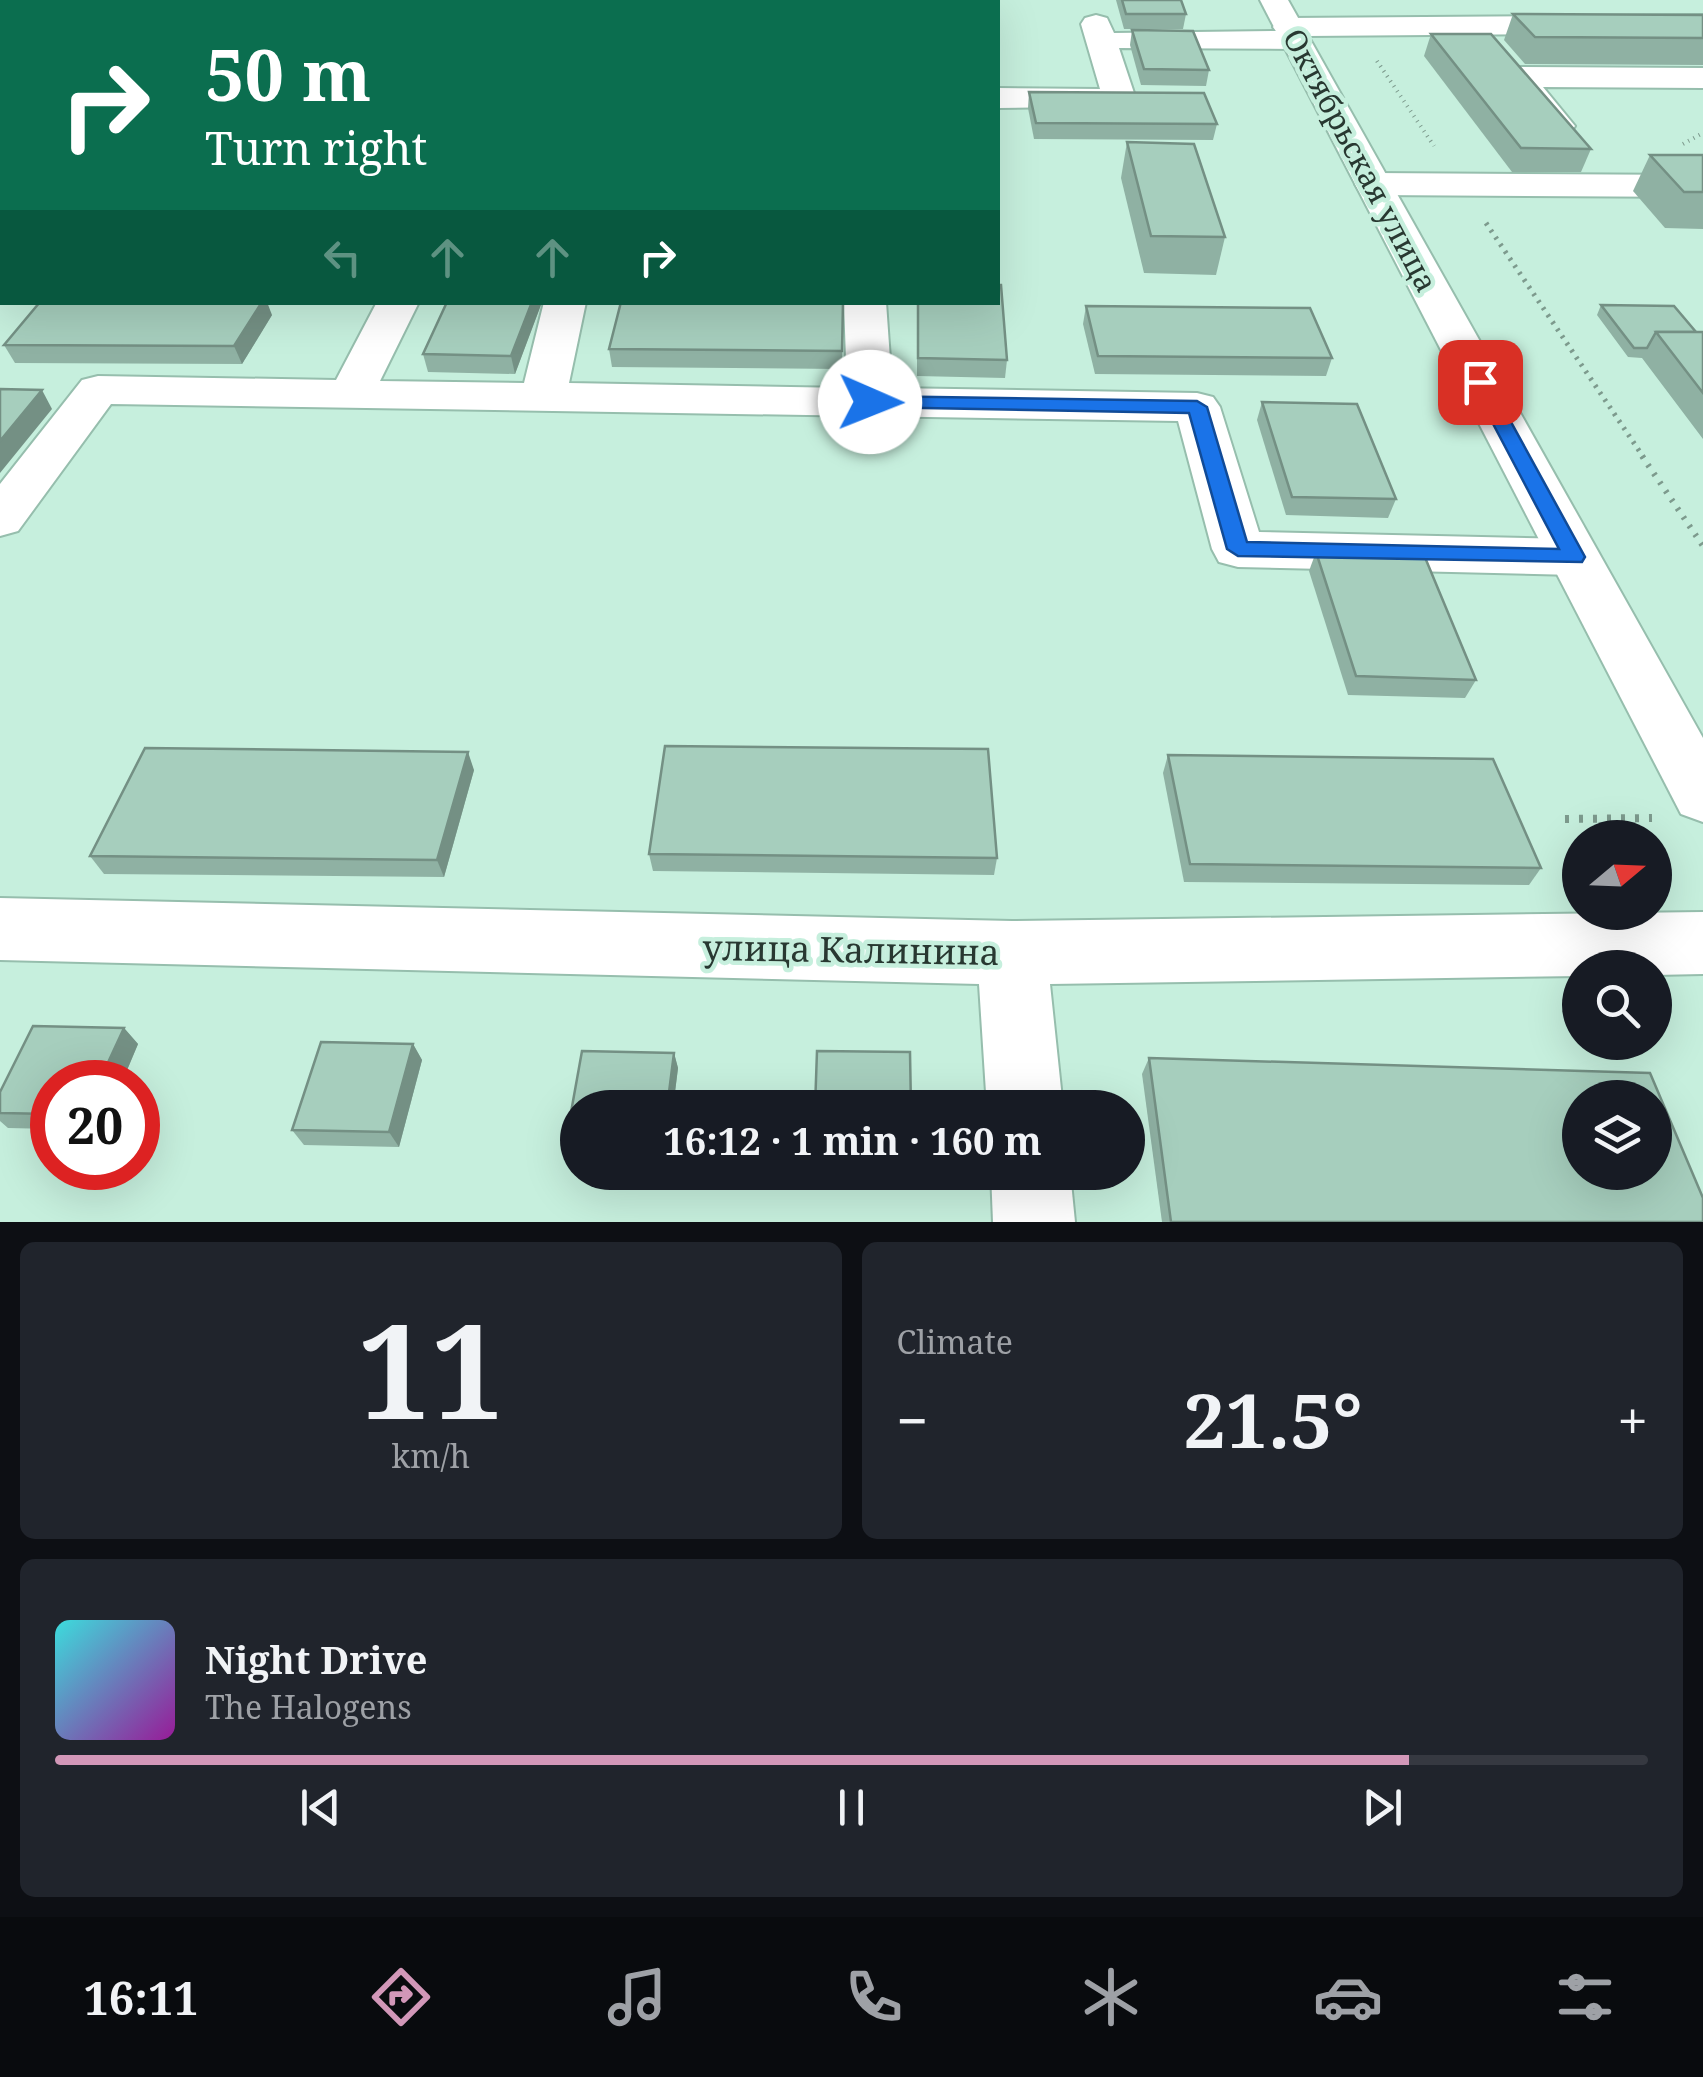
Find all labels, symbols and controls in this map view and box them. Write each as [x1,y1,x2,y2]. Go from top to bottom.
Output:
street label: Октябрьская улица [1274,21,1448,299]
text: 50 m [205,26,371,122]
icon: right [40,40,170,170]
text: Turn right [205,117,427,178]
icon: left [315,230,370,285]
icon: ahead [420,230,475,285]
icon: ahead [525,230,580,285]
icon: right [630,230,685,285]
pin [1438,340,1523,425]
position arrow [818,350,922,454]
icon: arrive [1453,355,1508,410]
north arrow [1562,820,1672,930]
map controls [1562,820,1672,1190]
street label: улица Калинина [702,923,1000,975]
button: search [1562,950,1672,1060]
speed limit sign: 20 [30,1060,160,1190]
button: layers [1562,1080,1672,1190]
text: 16:12 · 1 min · 160 m [663,1114,1042,1166]
text: 11 [357,1280,504,1457]
text: Climate [897,1320,1013,1363]
text: 21.5° [1183,1368,1362,1470]
text: − [897,1382,928,1457]
text: + [1617,1382,1648,1457]
text: km/h [392,1434,470,1477]
text: Night Drive [205,1633,427,1685]
text: The Halogens [205,1685,412,1728]
icon: previous [293,1780,348,1835]
icon: pause [824,1780,879,1835]
icon: next [1355,1780,1410,1835]
icon: directions [366,1962,436,2032]
icon: music [602,1962,672,2032]
icon: phone [839,1962,909,2032]
icon: climate [1076,1962,1146,2032]
icon: car [1313,1962,1383,2032]
icon: filters [1550,1962,1620,2032]
text: 16:11 [83,1967,199,2028]

